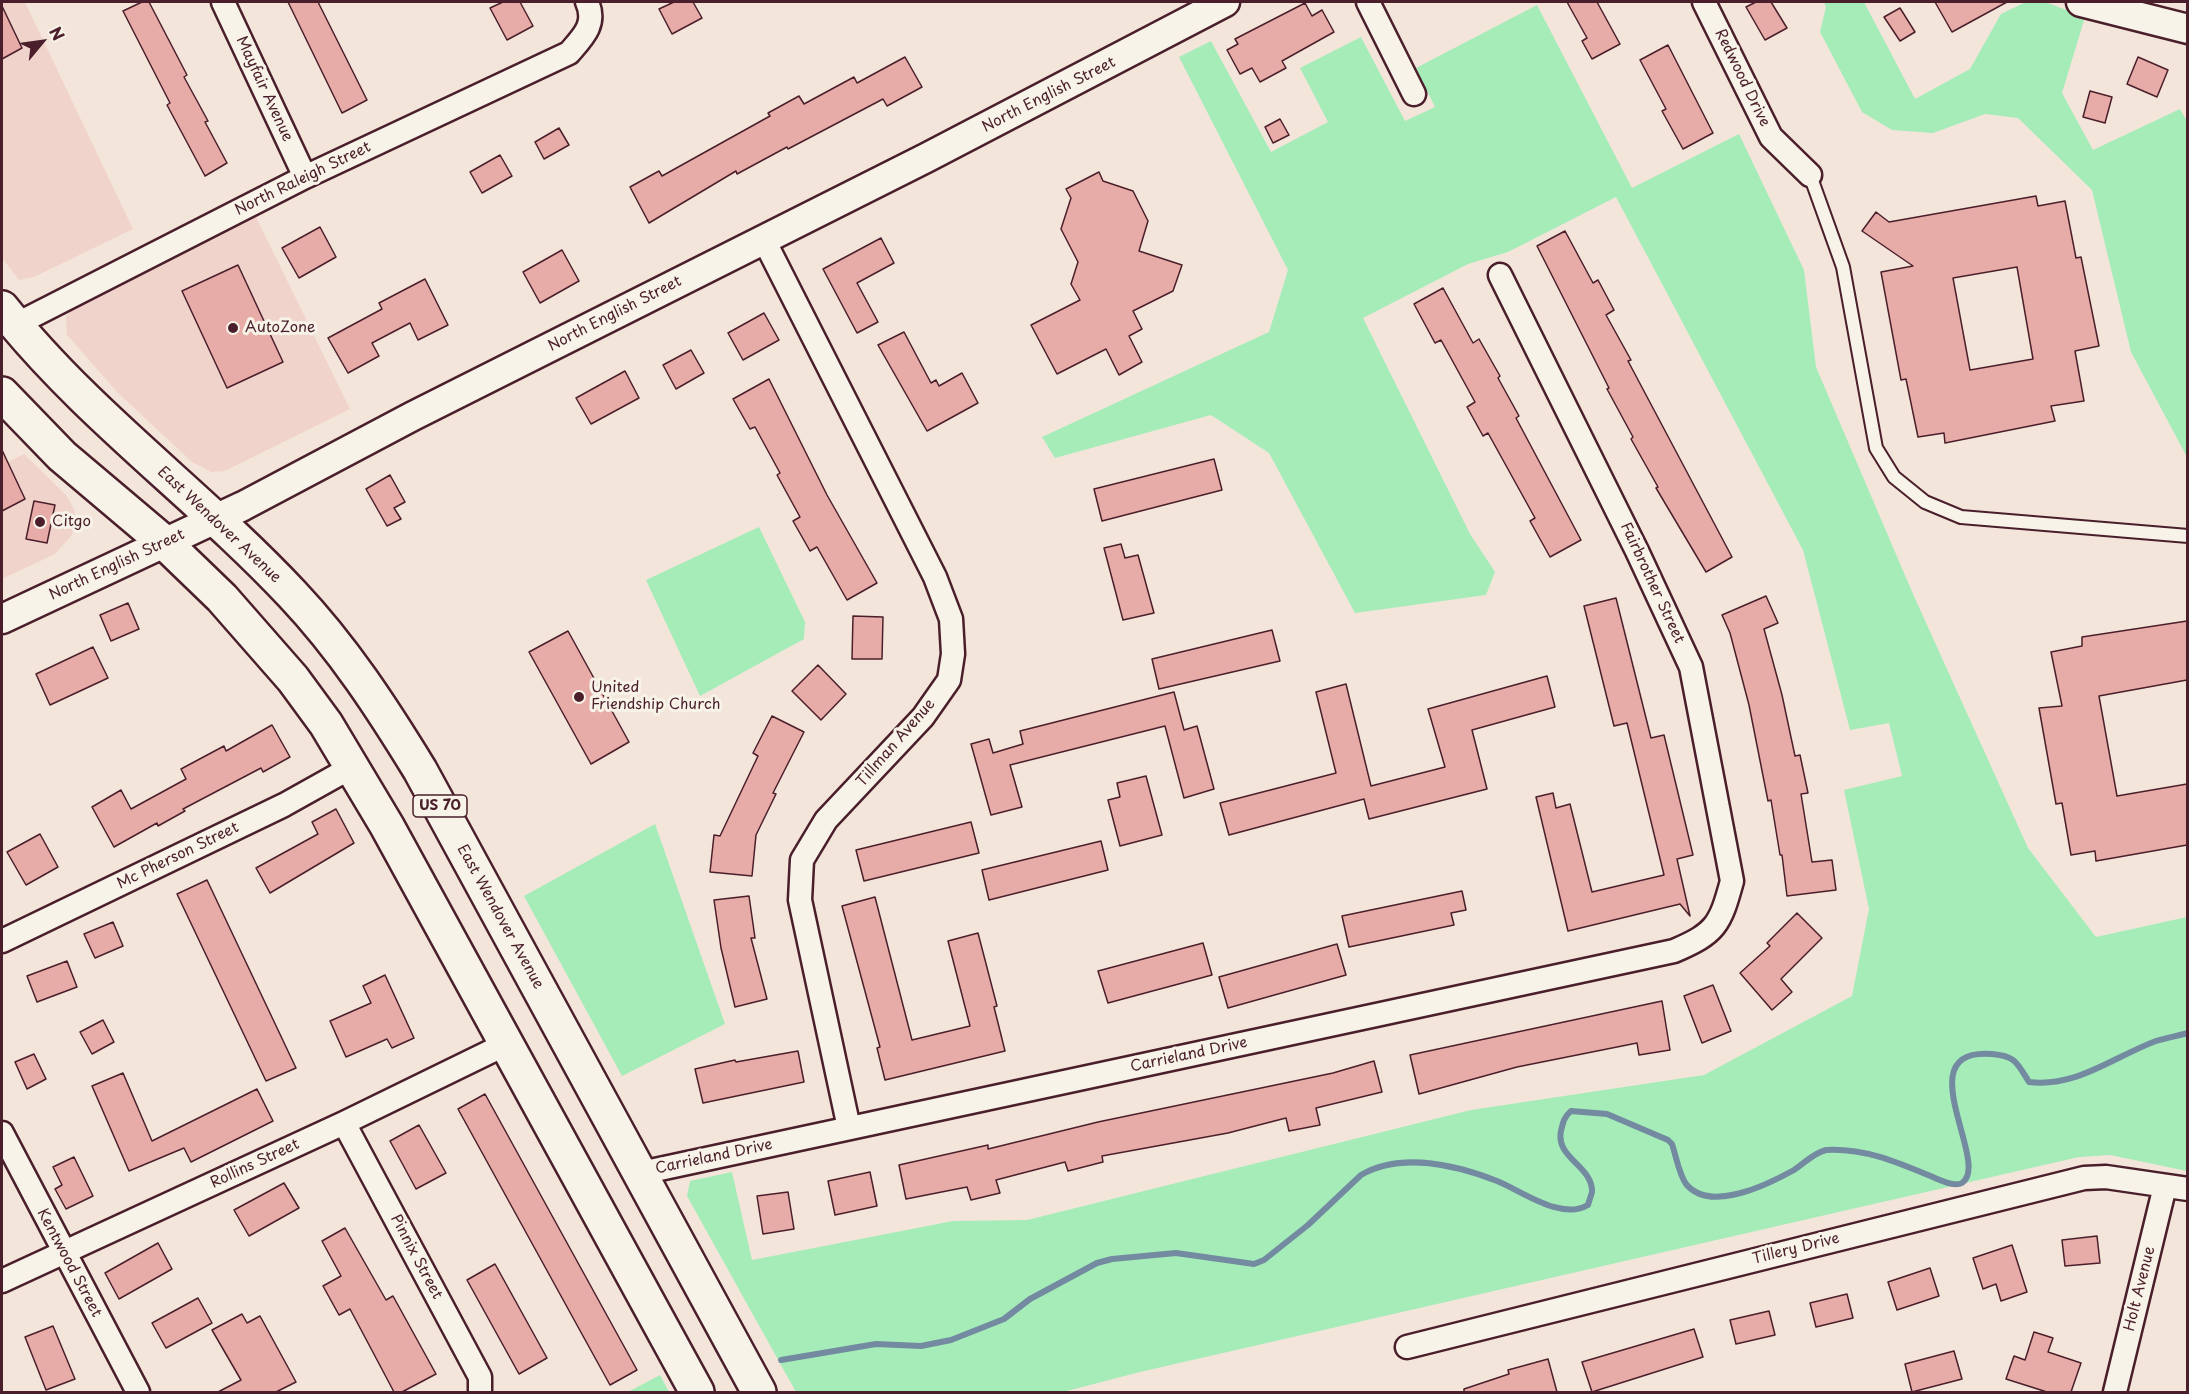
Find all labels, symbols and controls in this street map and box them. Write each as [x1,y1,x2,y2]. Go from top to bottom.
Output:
north arrow [12,12,72,72]
text: N [44,22,71,45]
street label: Redwood Drive [1711,26,1773,130]
street label: Mayfair Avenue [232,34,296,144]
street label: North English Street [979,54,1119,136]
street label: North Raleigh Street [232,138,374,220]
street label: North English Street [545,273,685,355]
place label: AutoZone [245,319,315,337]
marker: AutoZone [226,321,240,335]
street label: East Wendover Avenue [153,463,285,587]
place label: Citgo [52,513,91,531]
marker: Citgo [33,515,47,529]
street label: Fairbrother Street [1616,520,1688,646]
street label: North English Street [46,526,188,604]
place label: United Friendship Church [591,679,720,714]
marker: United Friendship Church [572,690,586,704]
street label: Tillman Avenue [853,695,939,791]
road number: US 70 [413,795,467,817]
street label: Mc Pherson Street [114,819,242,893]
street label: East Wendover Avenue [453,842,547,992]
street label: Carrieland Drive [1129,1034,1249,1076]
street label: Rollins Street [208,1136,302,1192]
street label: Carrieland Drive [654,1136,774,1178]
street label: Kentwood Street [33,1206,105,1320]
street label: Pinnix Street [386,1211,446,1303]
street label: Tillery Drive [1751,1230,1841,1268]
street label: Holt Avenue [2121,1245,2159,1333]

